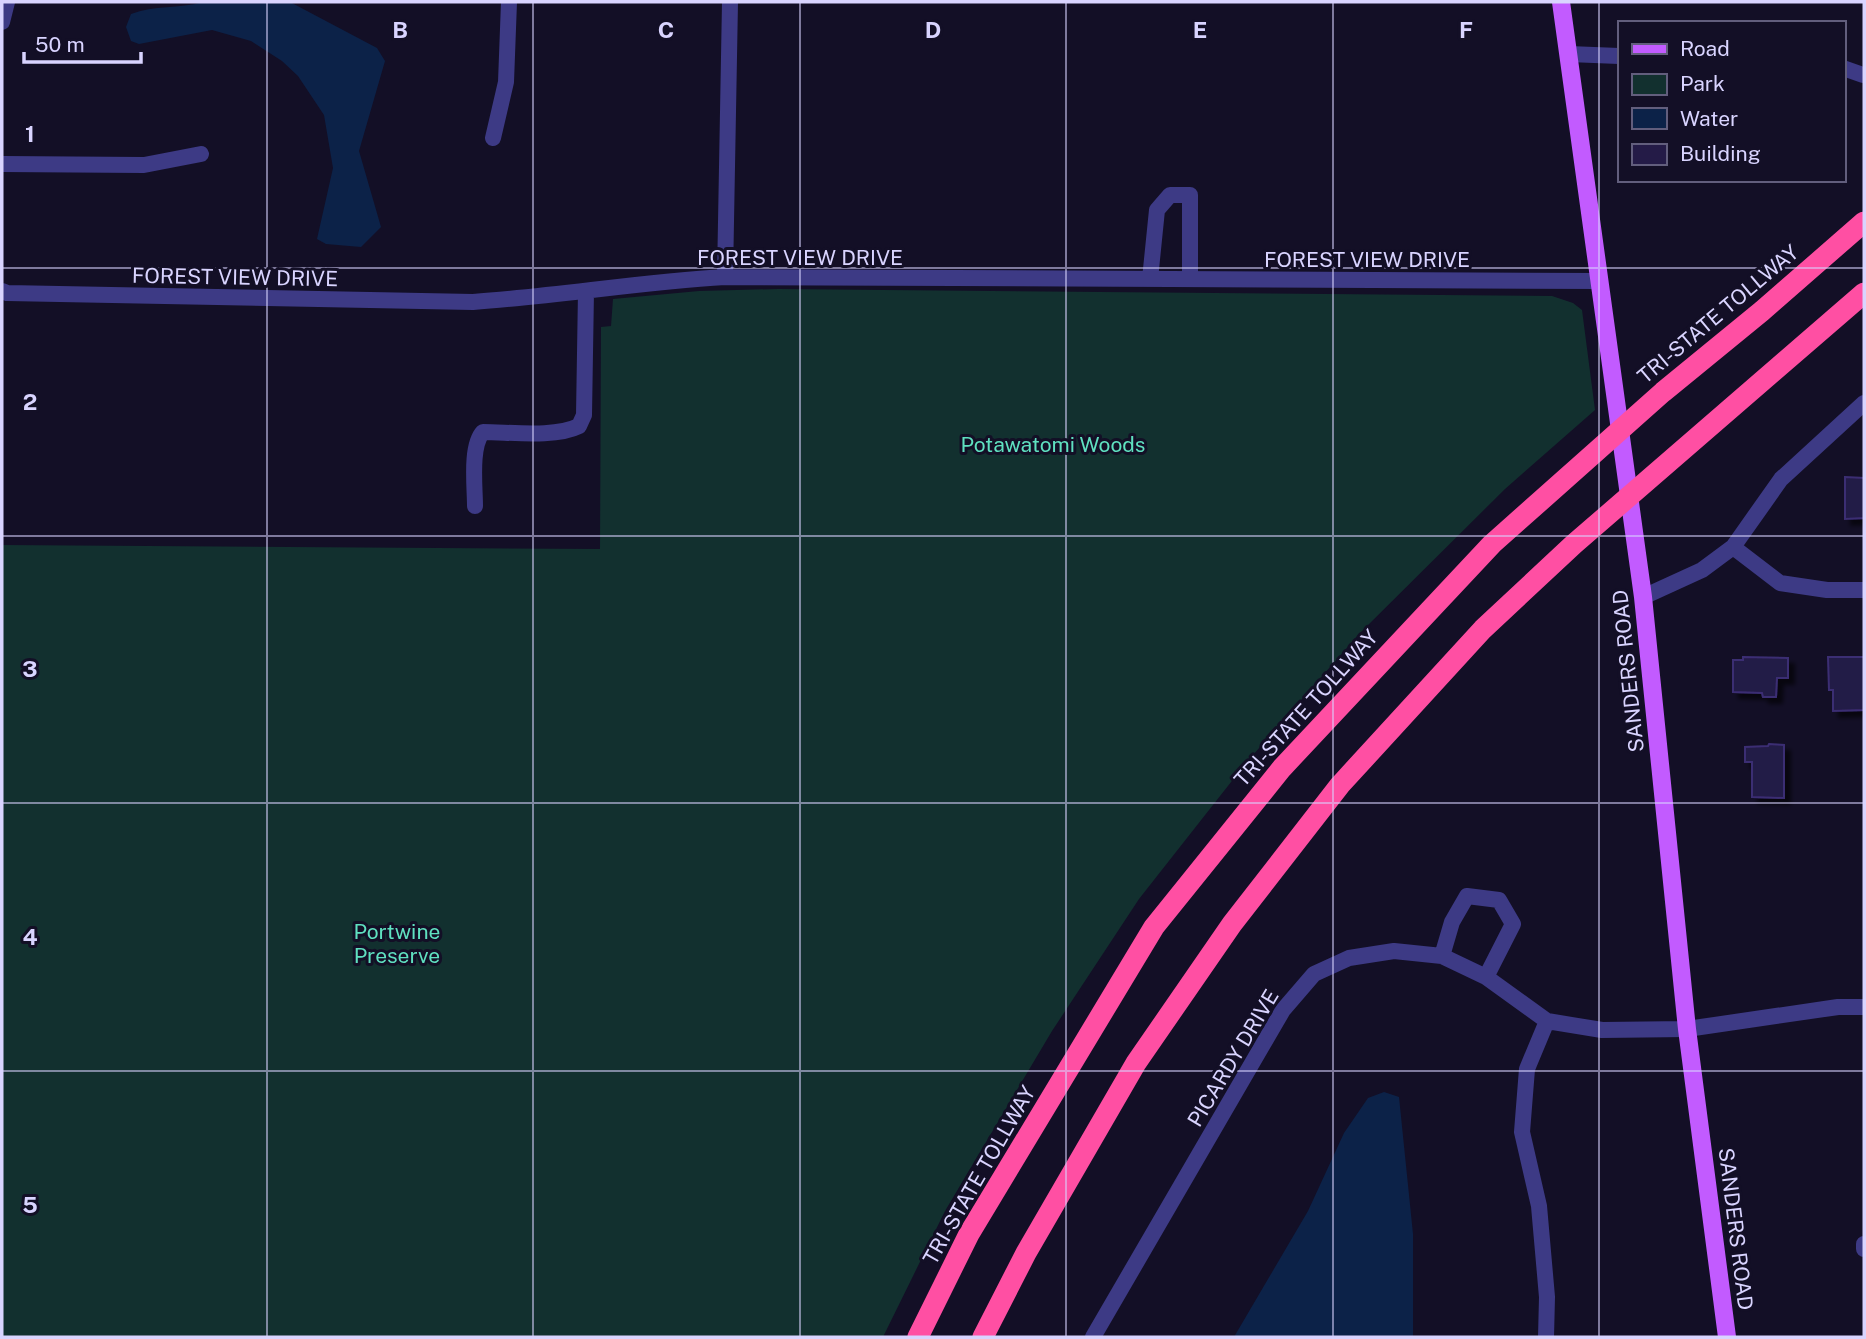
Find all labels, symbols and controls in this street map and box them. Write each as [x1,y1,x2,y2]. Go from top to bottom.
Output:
text: B [392,16,408,43]
text: C [658,16,674,43]
text: D [925,16,941,43]
text: E [1193,16,1207,43]
text: F [1459,16,1473,43]
scale bar [24,21,142,65]
legend [1618,21,1845,182]
text: 50 m [35,32,85,57]
text: Road [1680,36,1730,61]
text: Park [1680,71,1725,96]
text: Water [1680,106,1738,131]
text: 1 [25,120,35,147]
text: Building [1680,141,1761,166]
street label: TRI-STATE TOLLWAY [1632,239,1804,389]
street label: FOREST VIEW DRIVE [697,245,903,270]
street label: FOREST VIEW DRIVE [1264,247,1470,272]
street label: FOREST VIEW DRIVE [132,263,338,291]
text: 2 [23,388,37,415]
park label: Potawatomi Woods [961,432,1145,457]
street label: SANDERS ROAD [1607,588,1649,754]
street label: TRI-STATE TOLLWAY [1229,624,1383,792]
text: 3 [22,655,38,682]
park label: Portwine Preserve [354,919,440,968]
text: 4 [22,923,38,950]
street label: PICARDY DRIVE [1182,985,1284,1131]
street label: TRI-STATE TOLLWAY [918,1081,1041,1269]
street label: SANDERS ROAD [1714,1146,1758,1312]
text: 5 [22,1191,38,1218]

